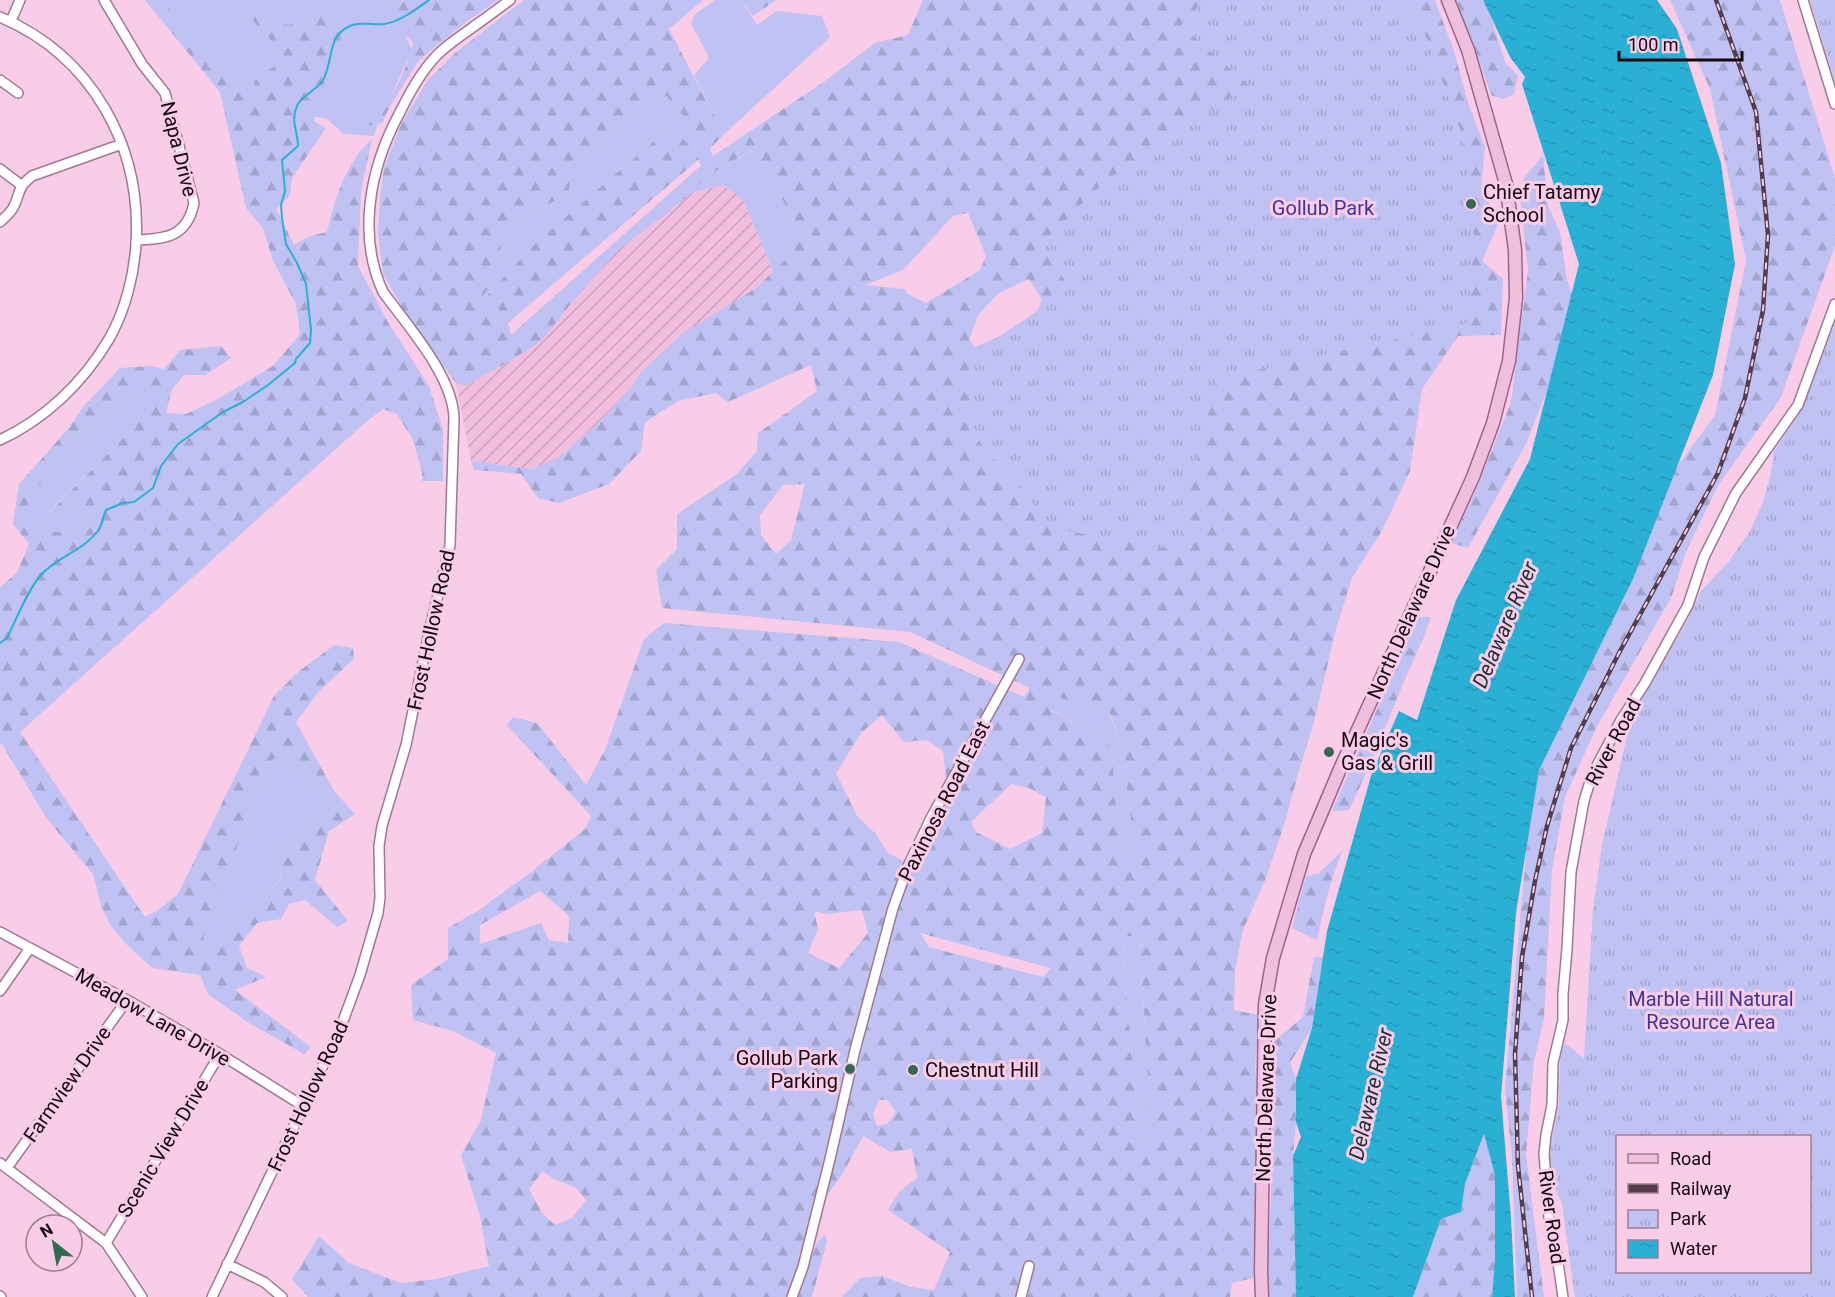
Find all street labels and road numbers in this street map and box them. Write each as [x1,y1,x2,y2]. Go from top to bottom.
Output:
street label: Napa Drive [156,99,202,199]
street label: North Delaware Drive [1362,521,1460,703]
street label: Frost Hollow Road [402,548,460,712]
street label: River Road [1580,694,1646,790]
street label: Paxinosa Road East [893,717,995,885]
street label: Meadow Lane Drive [71,963,235,1071]
street label: North Delaware Drive [1251,994,1281,1182]
street label: Frost Hollow Road [263,1017,353,1175]
street label: Farmview Drive [18,1021,116,1147]
street label: Scenic View Drive [112,1074,214,1222]
street label: River Road [1534,1168,1570,1266]

